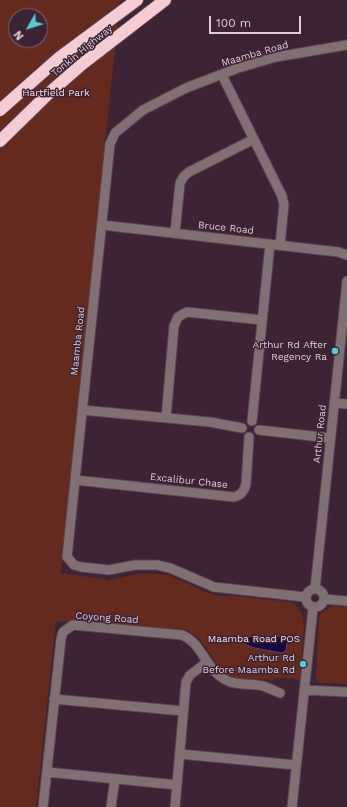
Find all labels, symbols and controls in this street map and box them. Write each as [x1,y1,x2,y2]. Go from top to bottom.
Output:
north arrow [8,8,48,48]
scale bar [211,8,303,34]
text: 100 m [216,16,251,30]
street label: Tonkin Highway [49,23,115,79]
text: N [11,28,27,42]
street label: Maamba Road [220,39,290,69]
park label: Hartfield Park [22,87,90,99]
street label: Bruce Road [198,219,254,237]
street label: Maamba Road [68,306,88,376]
place label: Arthur Rd After Regency Ra [253,339,327,362]
marker: Arthur Rd After Regency Ra [330,346,340,356]
street label: Arthur Road [311,404,329,464]
street label: Excalibur Chase [150,471,228,491]
street label: Coyong Road [75,610,139,626]
park label: Maamba Road POS [208,633,300,645]
place label: Arthur Rd Before Maamba Rd [202,652,295,676]
marker: Arthur Rd Before Maamba Rd [298,659,308,669]

